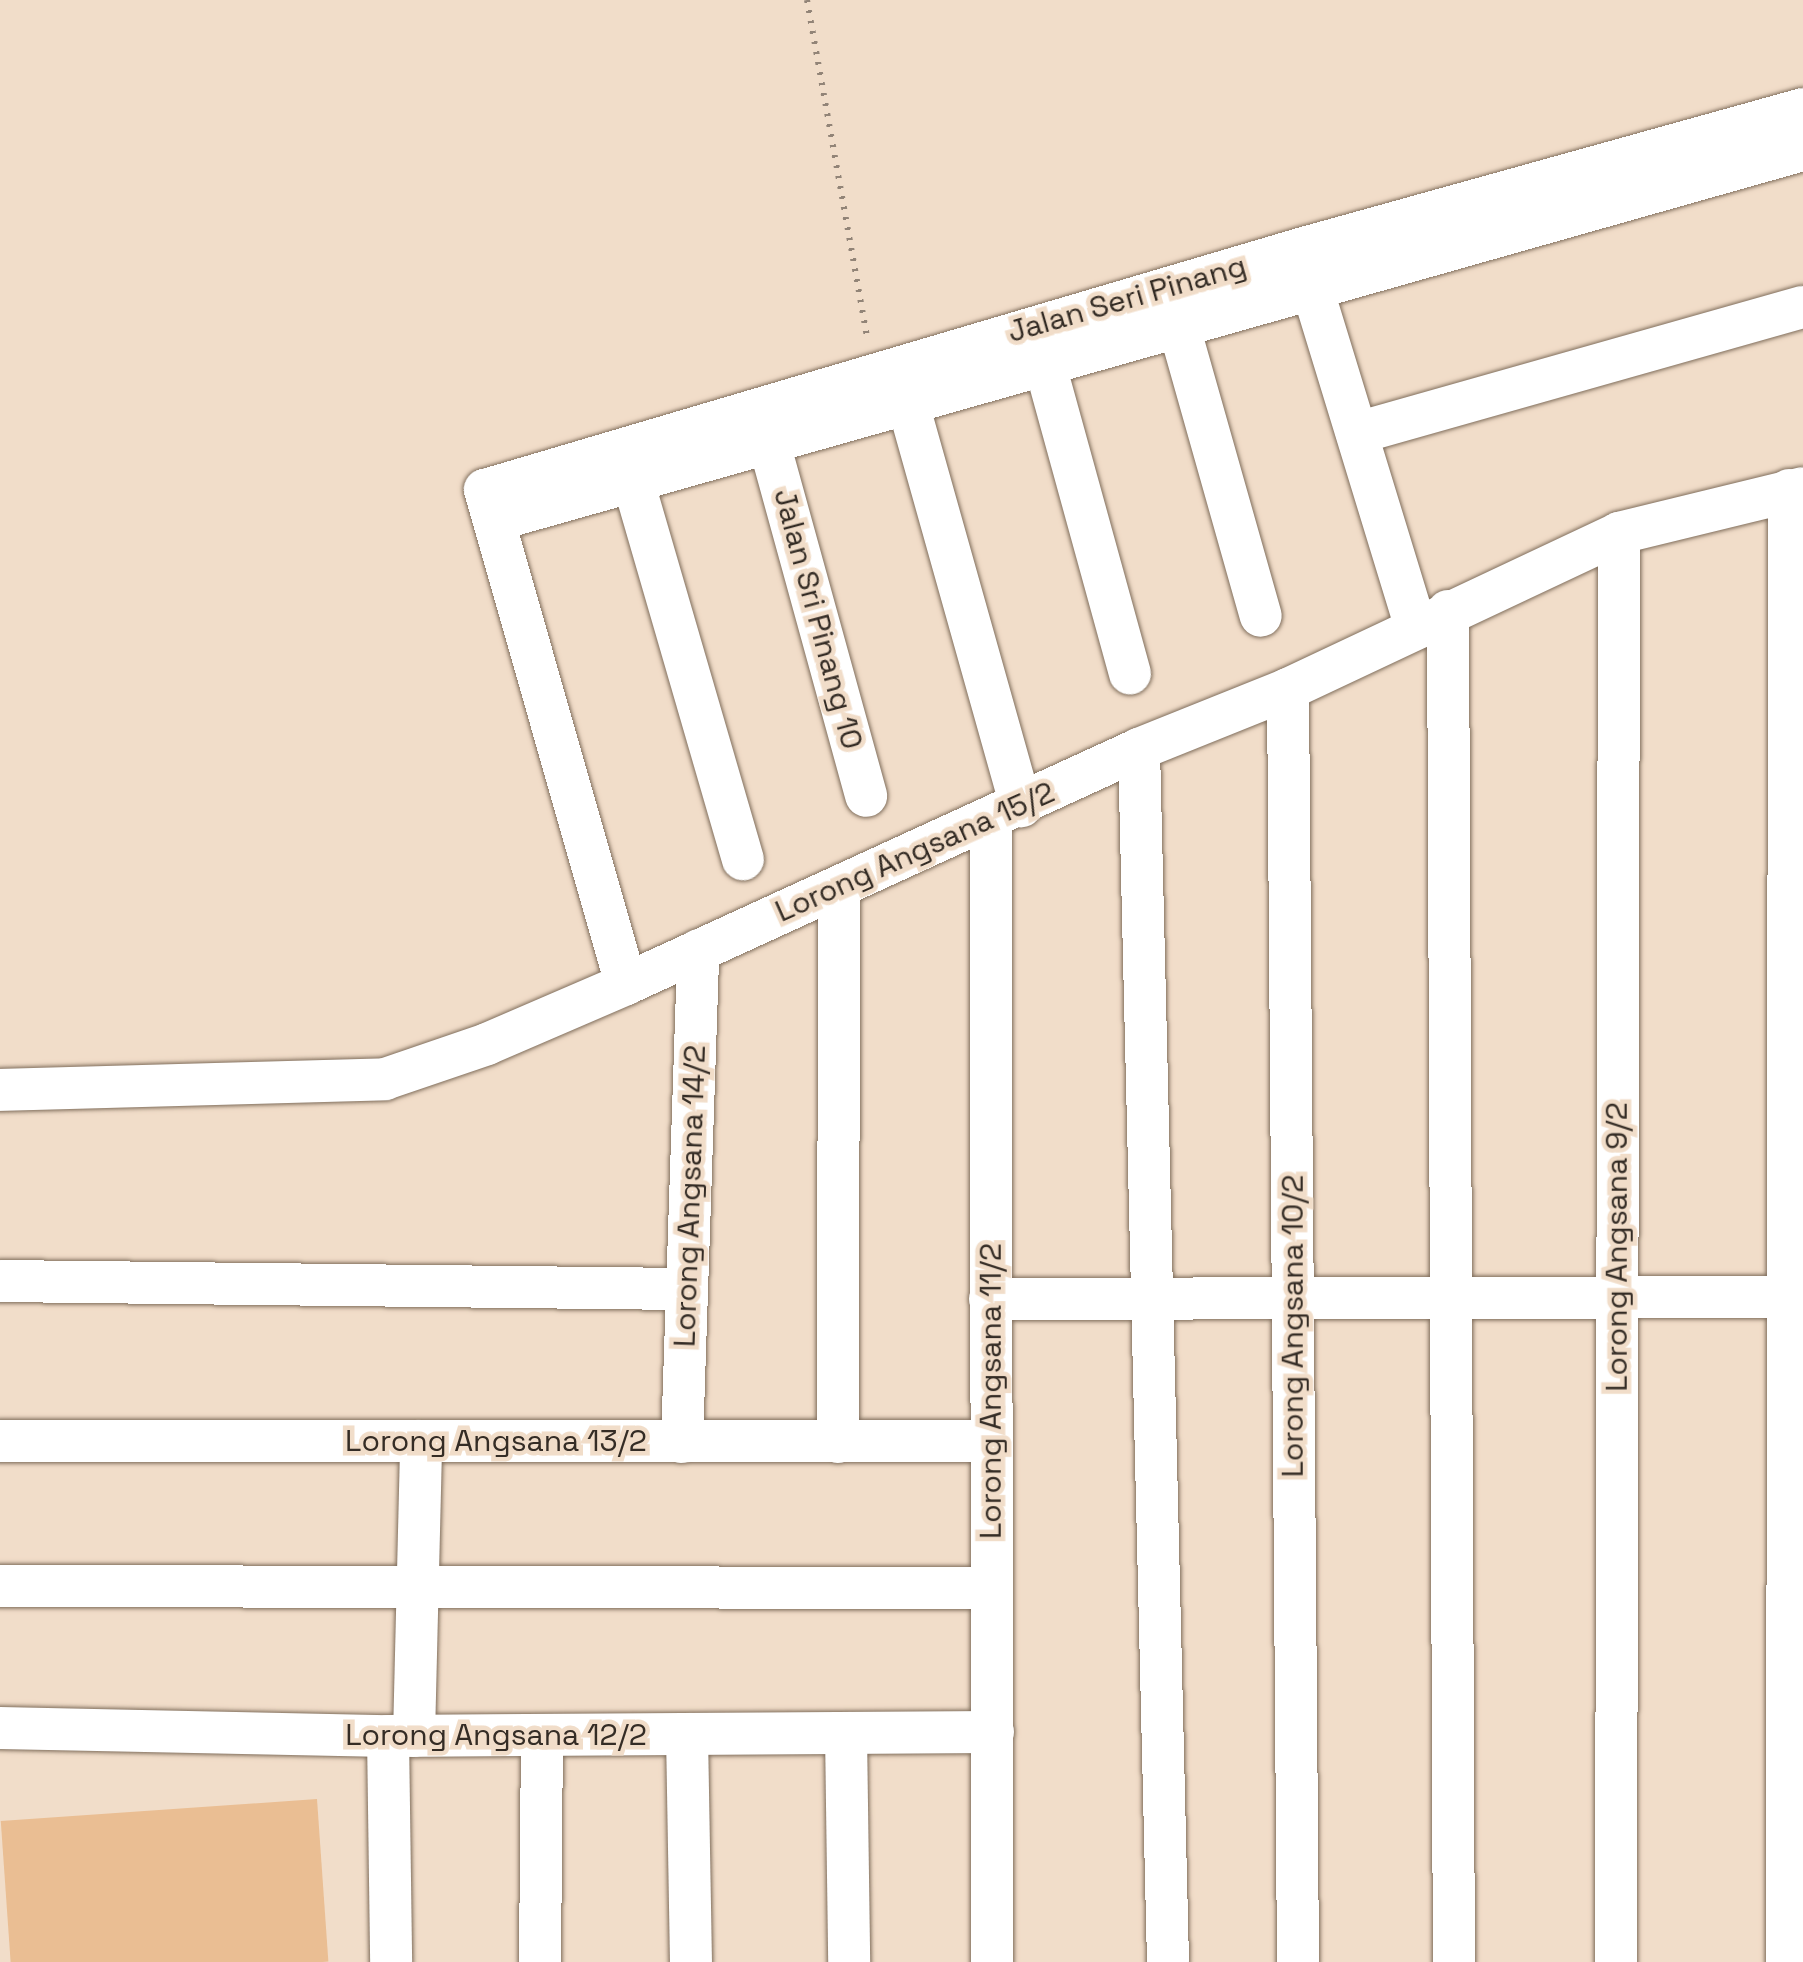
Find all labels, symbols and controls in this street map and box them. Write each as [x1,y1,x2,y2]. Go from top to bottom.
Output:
street label: Jalan Seri Pinang [1004,248,1250,350]
street label: Jalan Sri Pinang 10 [766,485,870,753]
street label: Lorong Angsana 15/2 [770,774,1060,930]
street label: Lorong Angsana 14/2 [667,1044,713,1348]
street label: Lorong Angsana 9/2 [1599,1102,1635,1392]
street label: Lorong Angsana 10/2 [1275,1174,1311,1478]
street label: Lorong Angsana 11/2 [973,1243,1009,1539]
street label: Lorong Angsana 13/2 [345,1423,647,1459]
street label: Lorong Angsana 12/2 [345,1717,647,1753]

